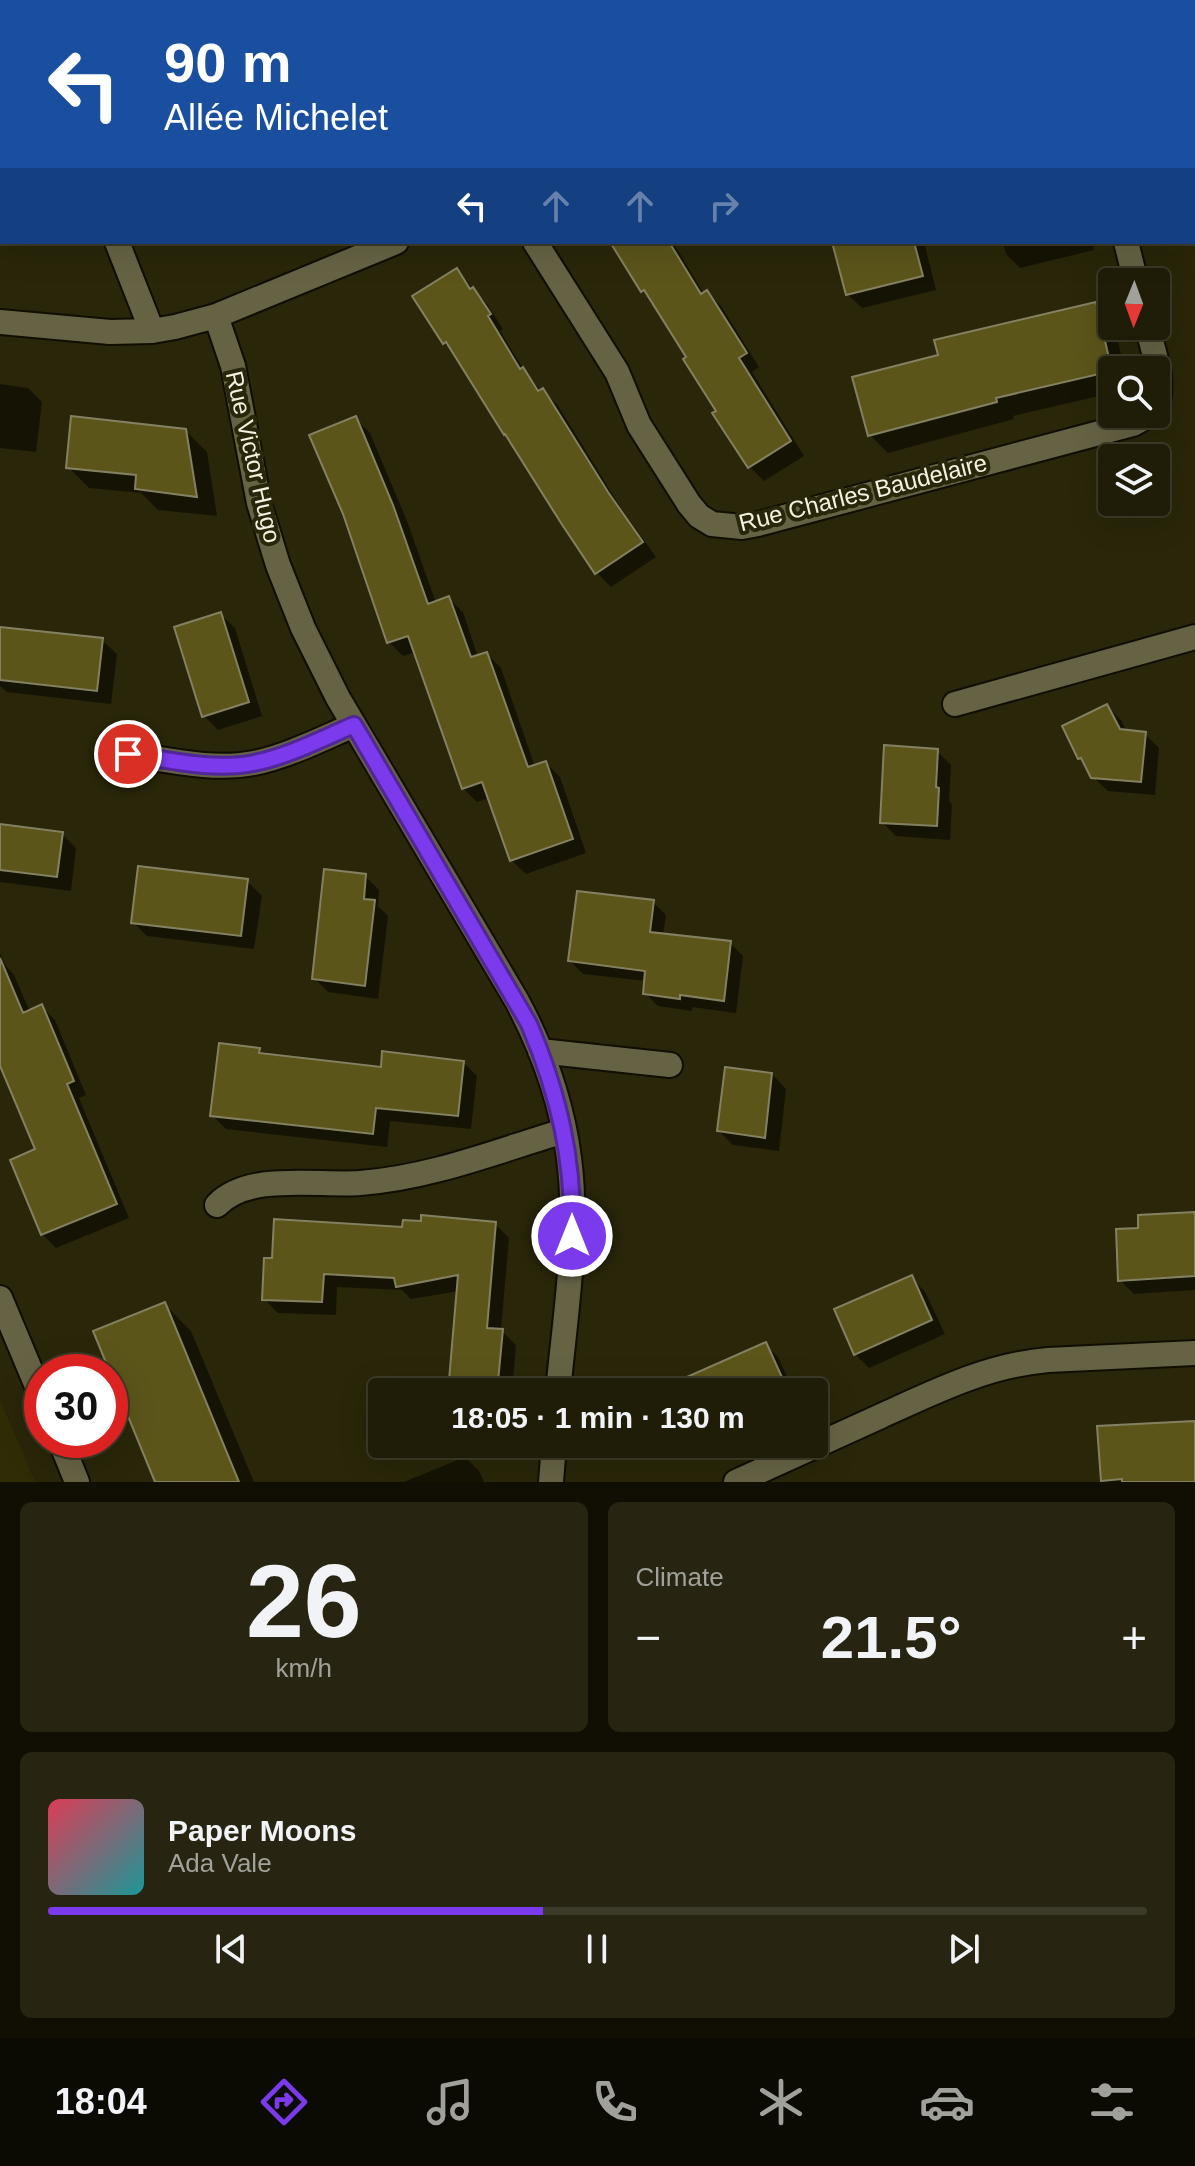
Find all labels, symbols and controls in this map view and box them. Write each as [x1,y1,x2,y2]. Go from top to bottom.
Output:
text: 90 m [164,31,292,94]
icon: left [32,32,136,136]
text: Allée Michelet [164,97,388,138]
icon: left [450,184,494,228]
icon: ahead [534,184,578,228]
icon: ahead [618,184,662,228]
icon: right [702,184,746,228]
north arrow [1098,268,1170,340]
map controls [1098,268,1170,516]
button: search [1098,356,1170,428]
street label: Rue Victor Hugo [221,368,286,546]
button: layers [1098,444,1170,516]
street label: Rue Charles Baudelaire [736,449,990,536]
pin [94,720,162,788]
icon: arrive [106,732,150,776]
position arrow [530,1194,614,1278]
speed limit sign: 30 [24,1354,128,1458]
text: 18:05 · 1 min · 130 m [451,1401,745,1434]
text: 26 [246,1543,362,1659]
text: Climate [636,1562,724,1592]
text: 21.5° [821,1604,962,1671]
text: − [636,1613,661,1662]
text: + [1121,1613,1147,1662]
text: km/h [276,1653,332,1683]
text: Paper Moons [168,1814,356,1847]
text: Ada Vale [168,1848,272,1878]
icon: previous [209,1927,253,1971]
icon: pause [575,1927,619,1971]
icon: next [942,1927,986,1971]
icon: directions [256,2074,312,2130]
icon: music [422,2074,478,2130]
icon: phone [587,2074,643,2130]
icon: climate [753,2074,809,2130]
icon: car [919,2074,975,2130]
icon: filters [1084,2074,1140,2130]
text: 18:04 [55,2081,147,2122]

